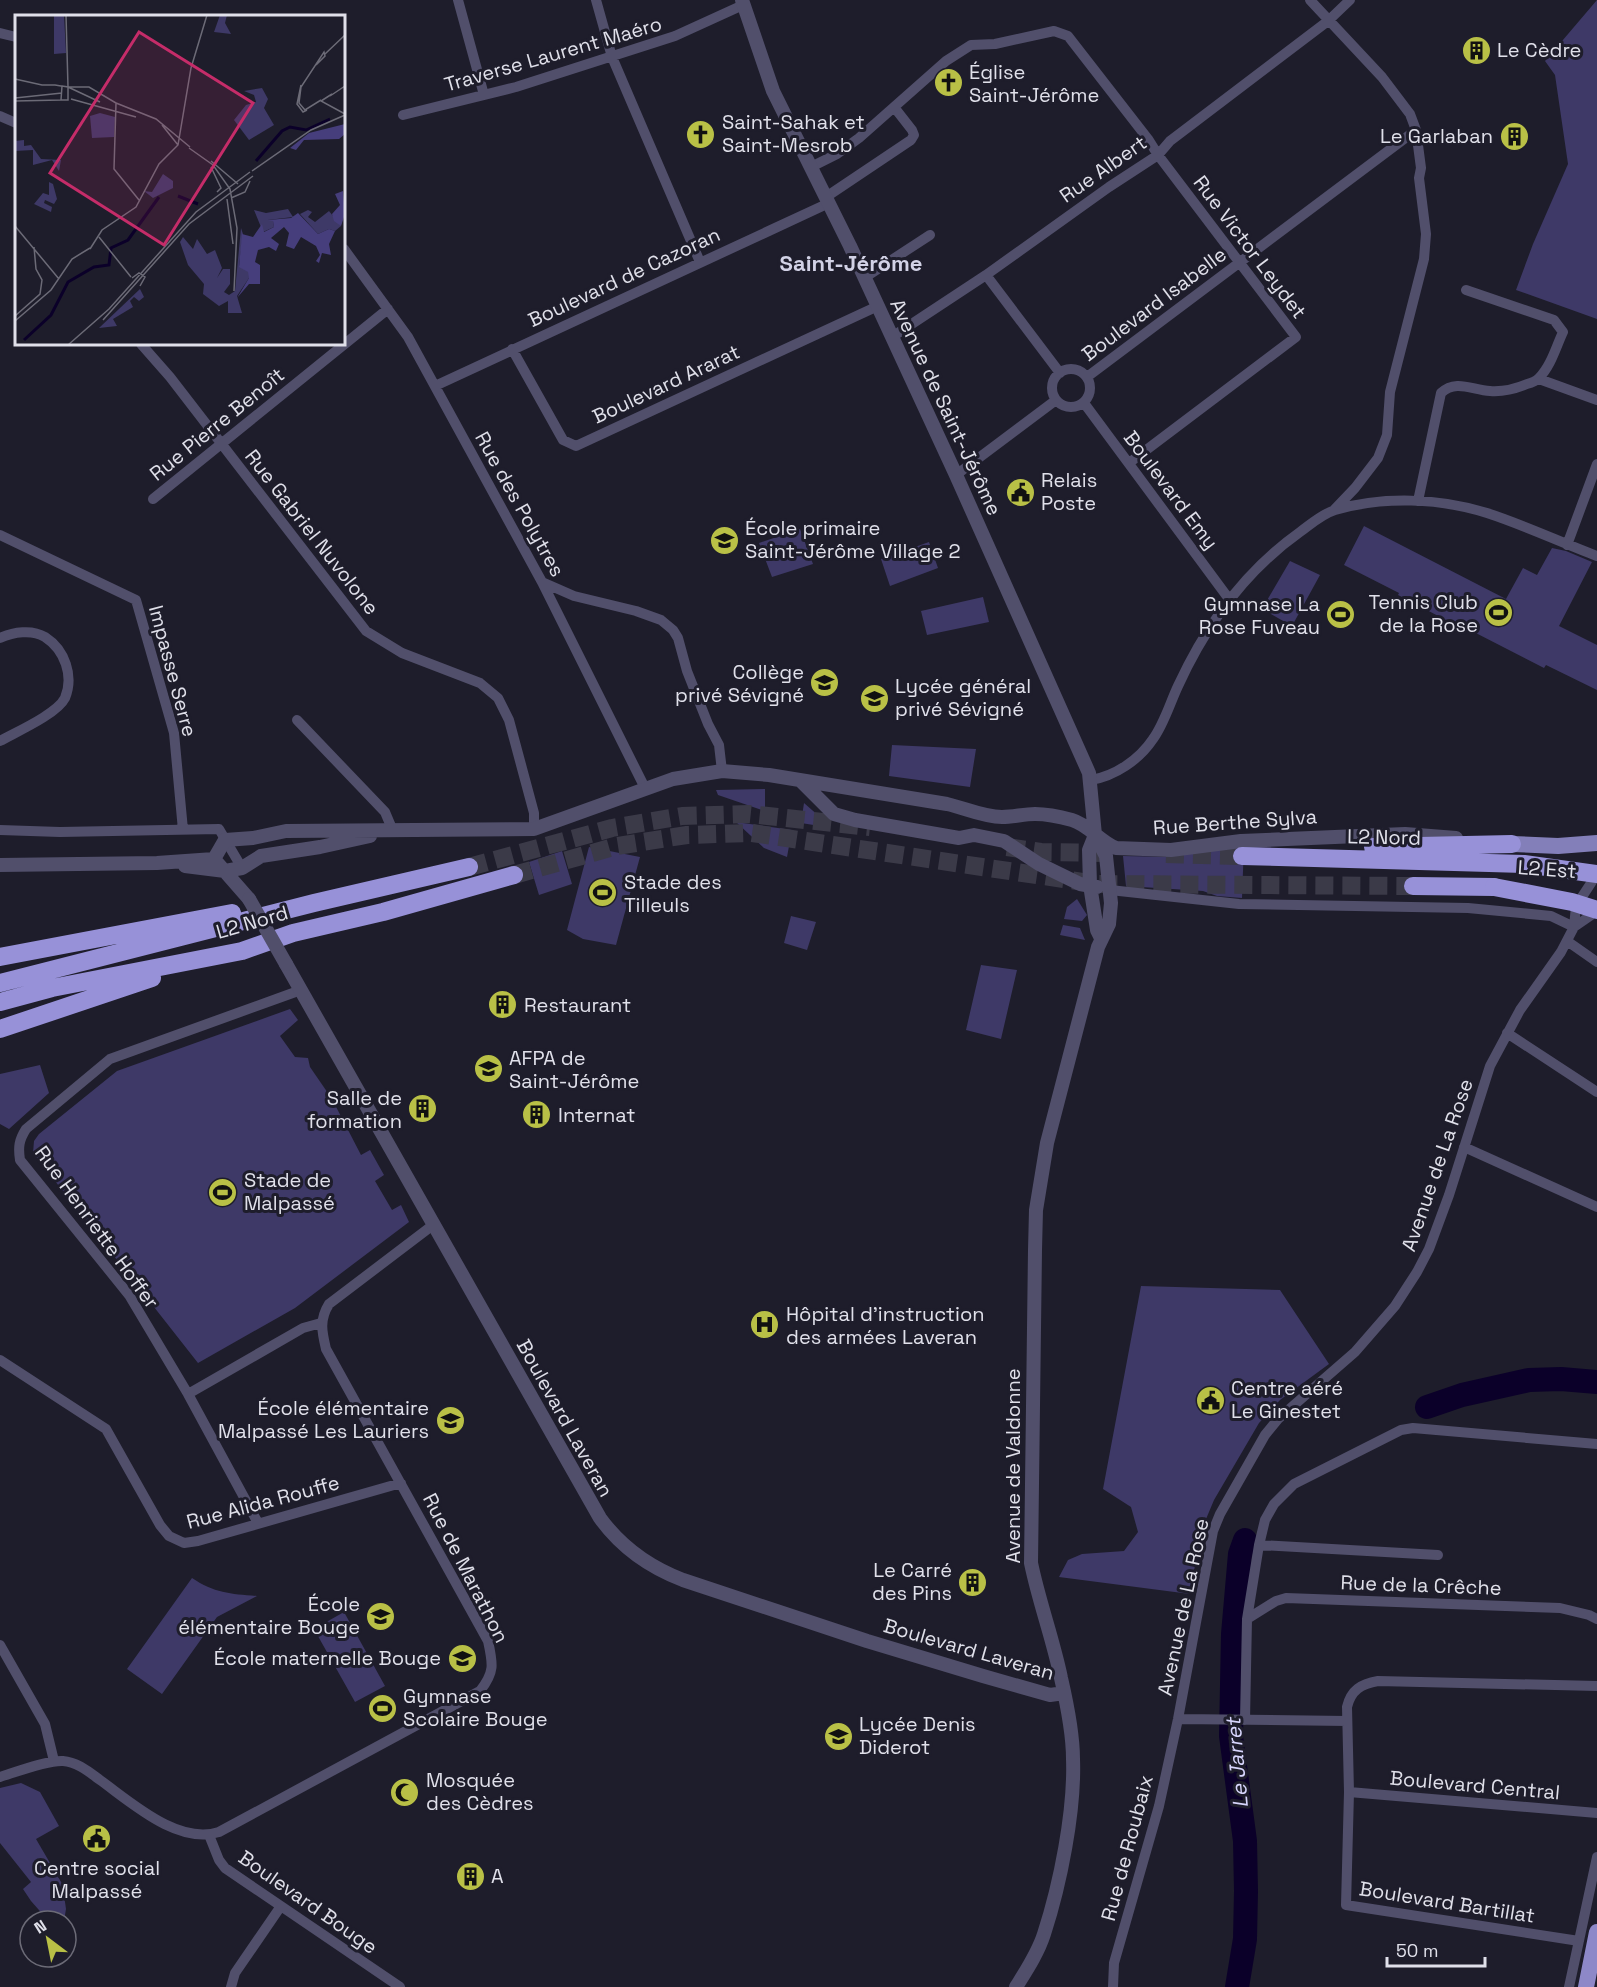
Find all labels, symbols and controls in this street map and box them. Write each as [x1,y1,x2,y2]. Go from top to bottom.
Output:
street label: Traverse Laurent Maéro [441,10,665,98]
inset map [15,15,345,345]
building icon: Le Cèdre [1460,34,1492,66]
place label: Le Cèdre [1497,37,1581,63]
place label: Église Saint-Jérôme [969,59,1099,108]
church icon: Église Saint-Jérôme [932,67,964,99]
place label: Saint-Sahak et Saint-Mesrob [722,109,865,158]
church icon: Saint-Sahak et Saint-Mesrob [685,118,717,150]
building icon: Le Garlaban [1498,120,1530,152]
place label: Le Garlaban [1380,123,1493,149]
street label: Rue Albert [1054,130,1152,208]
street label: Rue Victor Leydet [1188,170,1312,324]
street label: Boulevard de Cazoran [524,221,724,333]
street label: Boulevard Isabelle [1076,241,1232,367]
district label: Saint-Jérôme [780,249,922,277]
street label: Avenue de Saint-Jérôme [884,295,1008,519]
street label: Boulevard Ararat [588,338,744,430]
street label: Rue Pierre Benoît [144,362,290,486]
street label: Boulevard Emy [1118,426,1224,554]
street label: Rue des Polytres [469,427,571,581]
street label: Rue Gabriel Nuvolone [239,444,385,620]
place label: Relais Poste [1041,467,1097,516]
public building icon: Relais Poste [1004,476,1036,508]
place label: École primaire Saint-Jérôme Village 2 [745,515,960,564]
school or university icon: École primaire Saint-Jérôme Village 2 [708,524,740,556]
place label: Tennis Club de la Rose [1368,589,1478,638]
place label: Gymnase La Rose Fuveau [1199,591,1320,640]
sports icon: Tennis Club de la Rose [1483,597,1515,629]
sports icon: Gymnase La Rose Fuveau [1325,599,1357,631]
street label: Impasse Serre [143,602,203,740]
place label: Collège privé Sévigné [675,659,804,708]
school or university icon: Collège privé Sévigné [809,667,841,699]
place label: Lycée général privé Sévigné [895,673,1031,722]
school or university icon: Lycée général privé Sévigné [858,682,890,714]
street label: Rue Berthe Sylva [1152,803,1318,841]
street label: L2 Nord [1347,823,1421,851]
street label: L2 Est [1517,854,1577,884]
place label: Stade des Tilleuls [624,869,722,918]
sports icon: Stade des Tilleuls [587,877,619,909]
street label: L2 Nord [213,899,291,945]
building icon: Restaurant [487,989,519,1021]
place label: Restaurant [524,992,631,1018]
place label: AFPA de Saint-Jérôme [509,1045,639,1094]
school or university icon: AFPA de Saint-Jérôme [472,1053,504,1085]
street label: Avenue de La Rose [1395,1075,1479,1255]
place label: Salle de formation [307,1085,402,1134]
building icon: Salle de formation [407,1093,439,1125]
building icon: Internat [521,1099,553,1131]
place label: Internat [558,1102,635,1128]
street label: Rue Henriette Hoffer [29,1140,165,1314]
place label: Stade de Malpassé [244,1167,335,1216]
sports icon: Stade de Malpassé [207,1176,239,1208]
place label: Hôpital d'instruction des armées Laveran [786,1301,985,1350]
hospital icon: Hôpital d'instruction des armées Laveran [749,1309,781,1341]
street label: Boulevard Laveran [511,1335,619,1501]
street label: Avenue de Valdonne [1000,1368,1026,1564]
place label: Centre aéré Le Ginestet [1231,1375,1343,1424]
public building icon: Centre aéré Le Ginestet [1194,1384,1226,1416]
place label: École élémentaire Malpassé Les Lauriers [218,1395,429,1444]
school or university icon: École élémentaire Malpassé Les Lauriers [434,1404,466,1436]
street label: Rue Alida Rouffe [184,1469,342,1535]
street label: Rue de Marathon [417,1489,515,1647]
street label: Avenue de La Rose [1152,1516,1214,1698]
place label: Le Carré des Pins [872,1557,952,1606]
building icon: Le Carré des Pins [957,1566,989,1598]
street label: Rue de la Crêche [1340,1569,1502,1601]
place label: École élémentaire Bouge [178,1591,360,1640]
school or university icon: École élémentaire Bouge [365,1600,397,1632]
street label: Boulevard Laveran [881,1612,1057,1686]
school or university icon: École maternelle Bouge [446,1642,478,1674]
place label: École maternelle Bouge [214,1645,441,1671]
place label: Gymnase Scolaire Bouge [403,1683,548,1732]
sports icon: Gymnase Scolaire Bouge [366,1692,398,1724]
place label: Lycée Denis Diderot [859,1711,976,1760]
water label: Le Jarret [1219,1715,1254,1809]
school or university icon: Lycée Denis Diderot [822,1720,854,1752]
street label: Boulevard Central [1389,1765,1561,1805]
place label: Mosquée des Cèdres [426,1767,534,1816]
street label: Rue de Roubaix [1095,1772,1159,1924]
mosque icon: Mosquée des Cèdres [389,1776,421,1808]
public building icon: Centre social Malpassé [81,1822,113,1854]
street label: Boulevard Bouge [233,1844,383,1960]
place label: Centre social Malpassé [34,1855,160,1904]
building icon: A [454,1860,486,1892]
place label: A [491,1863,504,1889]
street label: Boulevard Bartillat [1357,1875,1537,1929]
north arrow [18,1909,78,1969]
text: N [30,1915,50,1938]
scale bar [1387,1930,1484,1968]
text: 50 m [1396,1939,1438,1962]

